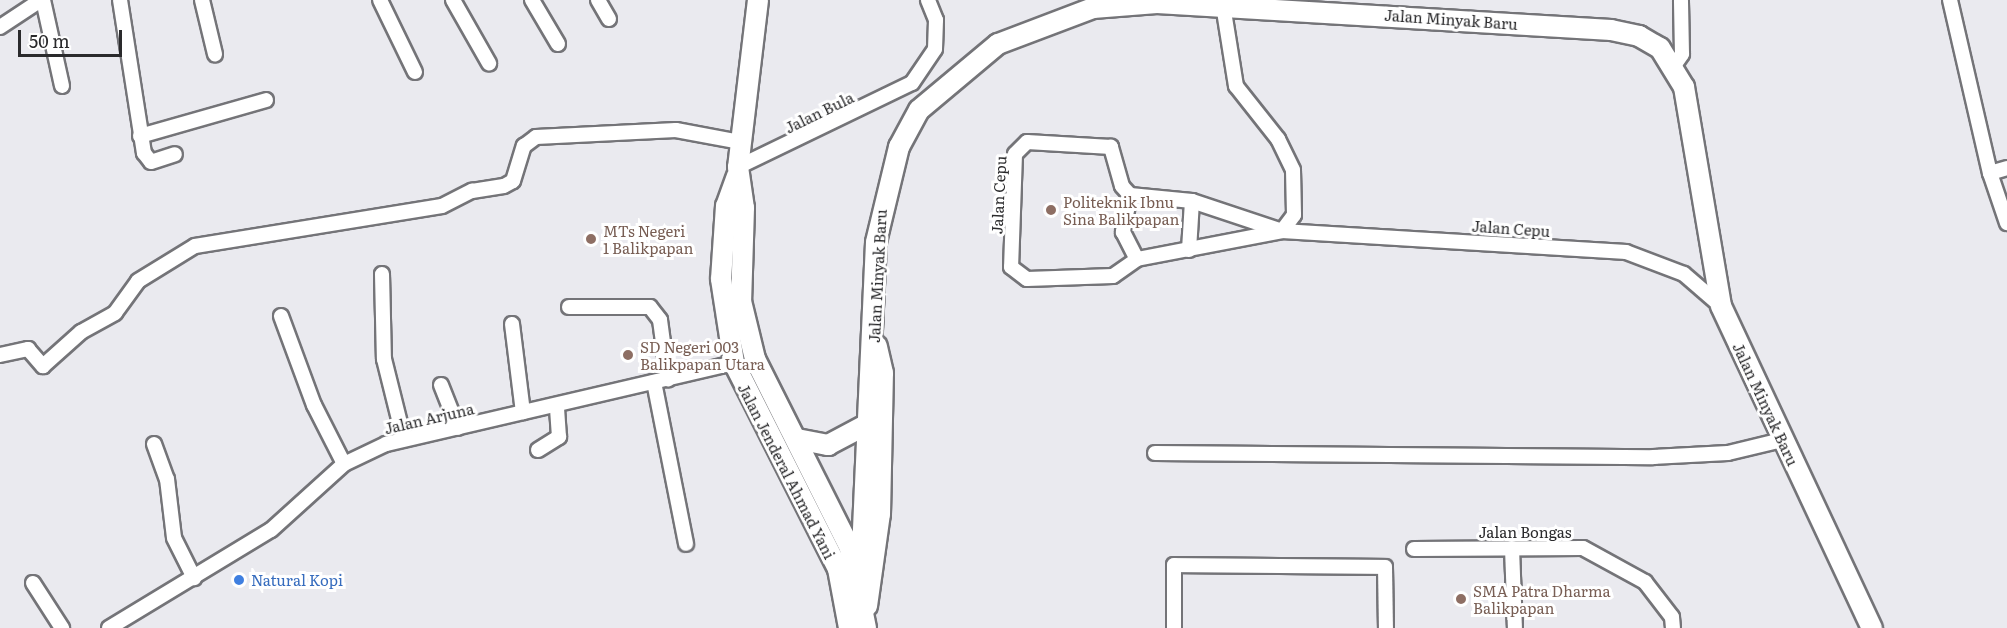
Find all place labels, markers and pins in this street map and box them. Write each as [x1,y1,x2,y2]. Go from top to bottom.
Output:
place label: Politeknik Ibnu Sina Balikpapan [1063,192,1179,227]
marker: Politeknik Ibnu Sina Balikpapan [1044,203,1058,217]
place label: MTs Negeri 1 Balikpapan [603,221,693,256]
marker: MTs Negeri 1 Balikpapan [584,232,598,246]
place label: SD Negeri 003 Balikpapan Utara [640,337,765,372]
marker: SD Negeri 003 Balikpapan Utara [621,348,635,362]
place label: Natural Kopi [251,571,343,589]
marker: Natural Kopi [232,573,246,587]
place label: SMA Patra Dharma Balikpapan [1473,581,1611,616]
marker: SMA Patra Dharma Balikpapan [1454,592,1468,606]

